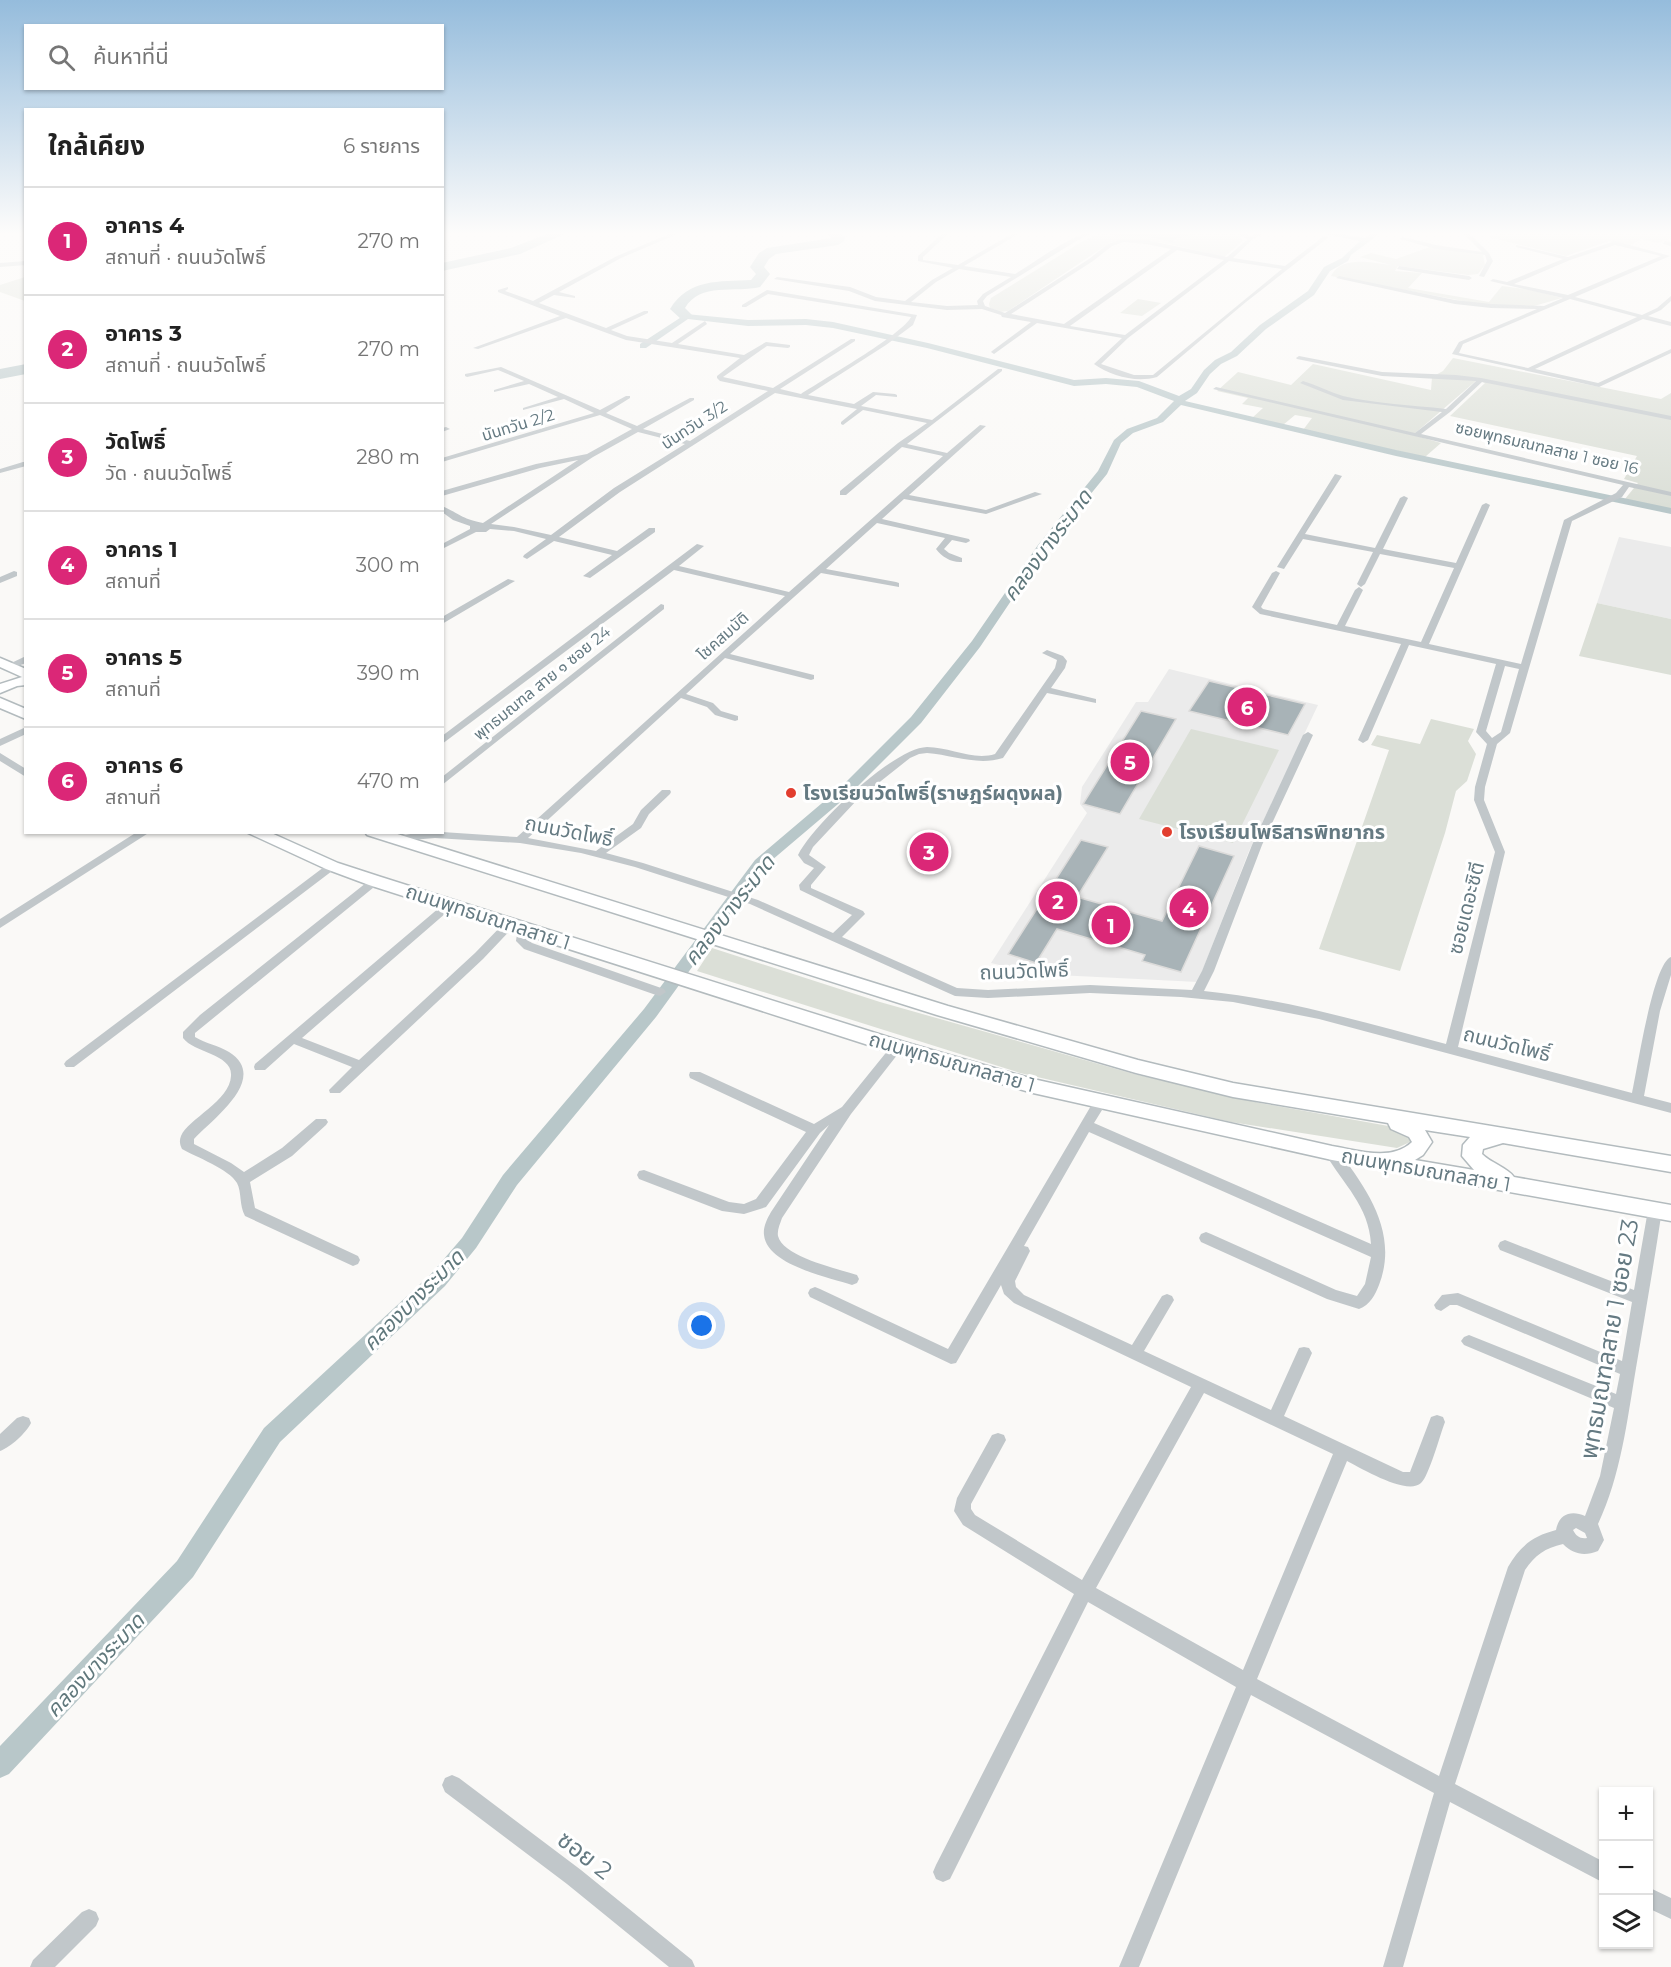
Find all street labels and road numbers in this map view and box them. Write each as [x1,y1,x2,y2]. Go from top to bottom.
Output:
street label: นันทวัน 3/2 [657,397,731,453]
street label: นันทวัน 2/2 [479,405,557,445]
street label: ซอยพุทธมณฑลสาย 1 ซอย 16 [1454,418,1641,478]
street label: โชคสมบัติ [694,608,752,664]
street label: พุทธมณฑล สาย ๑ ซอย 24 [470,622,615,744]
street label: ถนนวัดโพธิ์ [523,811,615,851]
street label: ซอยเดอะซิตี [1443,859,1489,957]
street label: ถนนพุทธมณฑลสาย 1 [403,879,573,955]
street label: ถนนวัดโพธิ์ [979,957,1069,985]
street label: ถนนวัดโพธิ์ [1461,1022,1554,1067]
street label: ถนนพุทธมณฑลสาย 1 [866,1027,1038,1097]
street label: ถนนพุทธมณฑลสาย 1 [1339,1143,1513,1197]
street label: พุทธมณฑลสาย 1 ซอย 23 [1574,1217,1645,1462]
street label: ซอย 2 [552,1825,618,1885]

